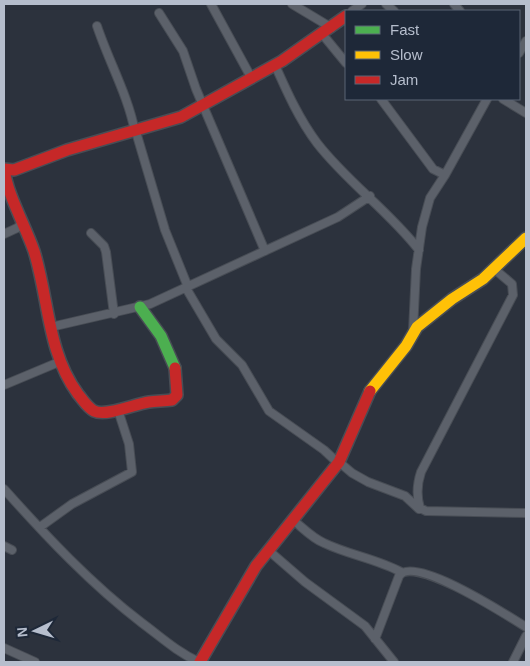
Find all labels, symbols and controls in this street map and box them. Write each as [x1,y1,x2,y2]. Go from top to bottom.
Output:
legend [345,10,520,100]
text: Fast [390,21,420,38]
text: Slow [390,46,423,63]
text: Jam [390,71,418,88]
north arrow [10,606,60,656]
text: N [14,626,30,638]

